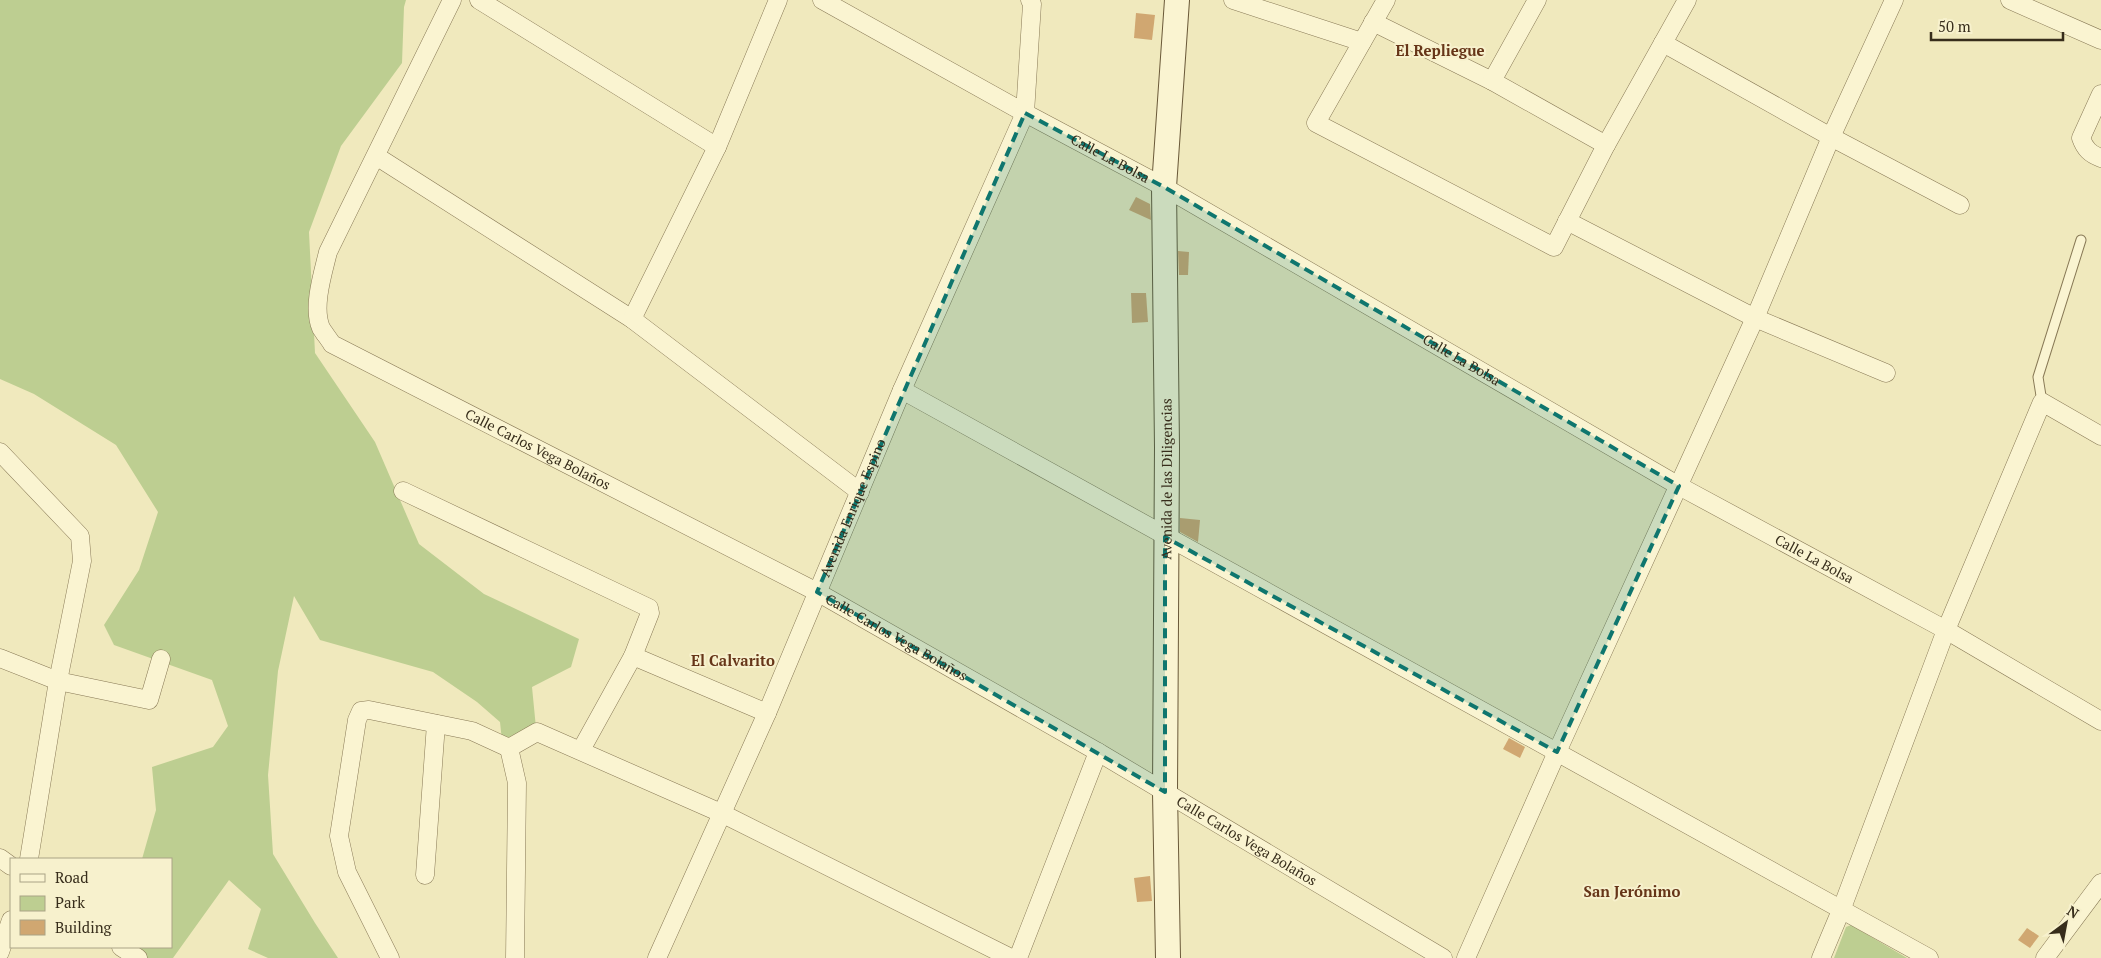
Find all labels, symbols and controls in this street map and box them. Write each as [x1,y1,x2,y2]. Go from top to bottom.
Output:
scale bar [1931,10,2064,42]
text: 50 m [1938,16,1971,36]
district label: El Repliegue [1395,40,1485,60]
street label: Calle La Bolsa [1068,129,1153,187]
street label: Calle La Bolsa [1420,329,1504,389]
street label: Avenida de las Diligencias [1156,398,1176,560]
street label: Calle Carlos Vega Bolaños [462,404,614,494]
street label: Avenida Enrique Espino [815,435,890,580]
street label: Calle La Bolsa [1772,530,1857,588]
street label: Calle Carlos Vega Bolaños [822,589,971,685]
district label: El Calvarito [691,650,775,670]
street label: Calle Carlos Vega Bolaños [1173,791,1321,890]
legend [10,858,172,948]
text: Road [55,867,88,887]
district label: San Jerónimo [1584,881,1680,901]
text: Park [55,892,85,912]
north arrow [2041,898,2091,948]
text: N [2064,901,2083,923]
text: Building [55,917,113,937]

